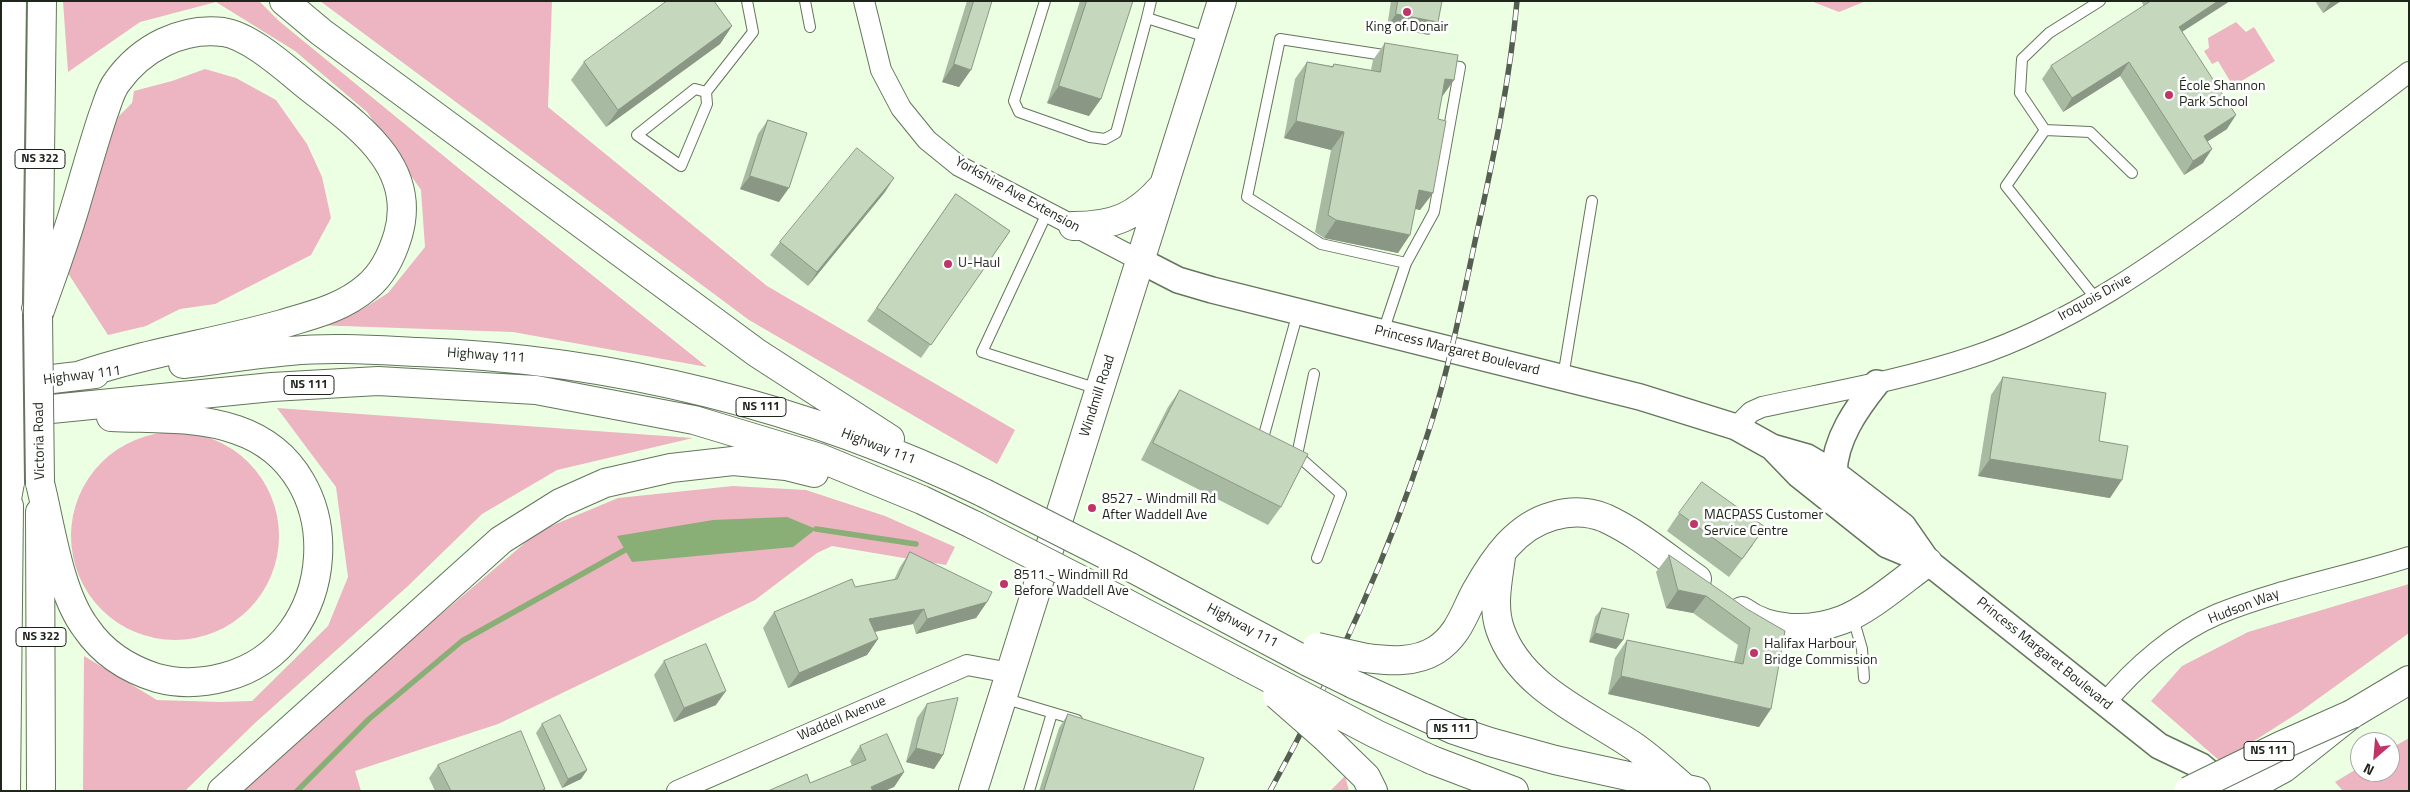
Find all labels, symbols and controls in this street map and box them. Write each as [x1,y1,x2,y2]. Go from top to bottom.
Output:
marker: King of Donair [1401,6,1413,18]
place label: King of Donair [1366,20,1448,36]
place label: École Shannon Park School [2179,79,2265,111]
marker: École Shannon Park School [2163,89,2175,101]
road number: NS 322 [15,150,65,168]
street label: Yorkshire Ave Extension [952,154,1082,236]
place label: U-Haul [958,256,1000,272]
marker: U-Haul [942,258,954,270]
street label: Iroquois Drive [2056,271,2134,325]
street label: Princess Margaret Boulevard [1373,322,1541,380]
street label: Highway 111 [446,345,526,367]
street label: Windmill Road [1077,353,1119,439]
street label: Highway 111 [42,363,122,389]
road number: NS 111 [284,376,334,394]
road number: NS 111 [736,398,786,417]
street label: Victoria Road [31,402,49,480]
street label: Highway 111 [839,425,917,469]
place label: 8527 - Windmill Rd After Waddell Ave [1102,492,1216,524]
marker: 8527 - Windmill Rd After Waddell Ave [1086,502,1098,514]
place label: MACPASS Customer Service Centre [1704,508,1823,540]
marker: MACPASS Customer Service Centre [1688,518,1700,530]
place label: 8511 - Windmill Rd Before Waddell Ave [1014,568,1129,600]
marker: 8511 - Windmill Rd Before Waddell Ave [998,578,1010,590]
street label: Hudson Way [2206,586,2282,628]
street label: Princess Margaret Boulevard [1973,594,2115,714]
street label: Highway 111 [1204,600,1280,652]
road number: NS 322 [16,628,66,646]
place label: Halifax Harbour Bridge Commission [1764,637,1878,670]
marker: Halifax Harbour Bridge Commission [1748,647,1760,659]
street label: Waddell Avenue [795,693,889,745]
road number: NS 111 [1427,720,1477,739]
north arrow [2350,732,2400,782]
road number: NS 111 [2244,741,2294,760]
text: N [2359,758,2378,781]

